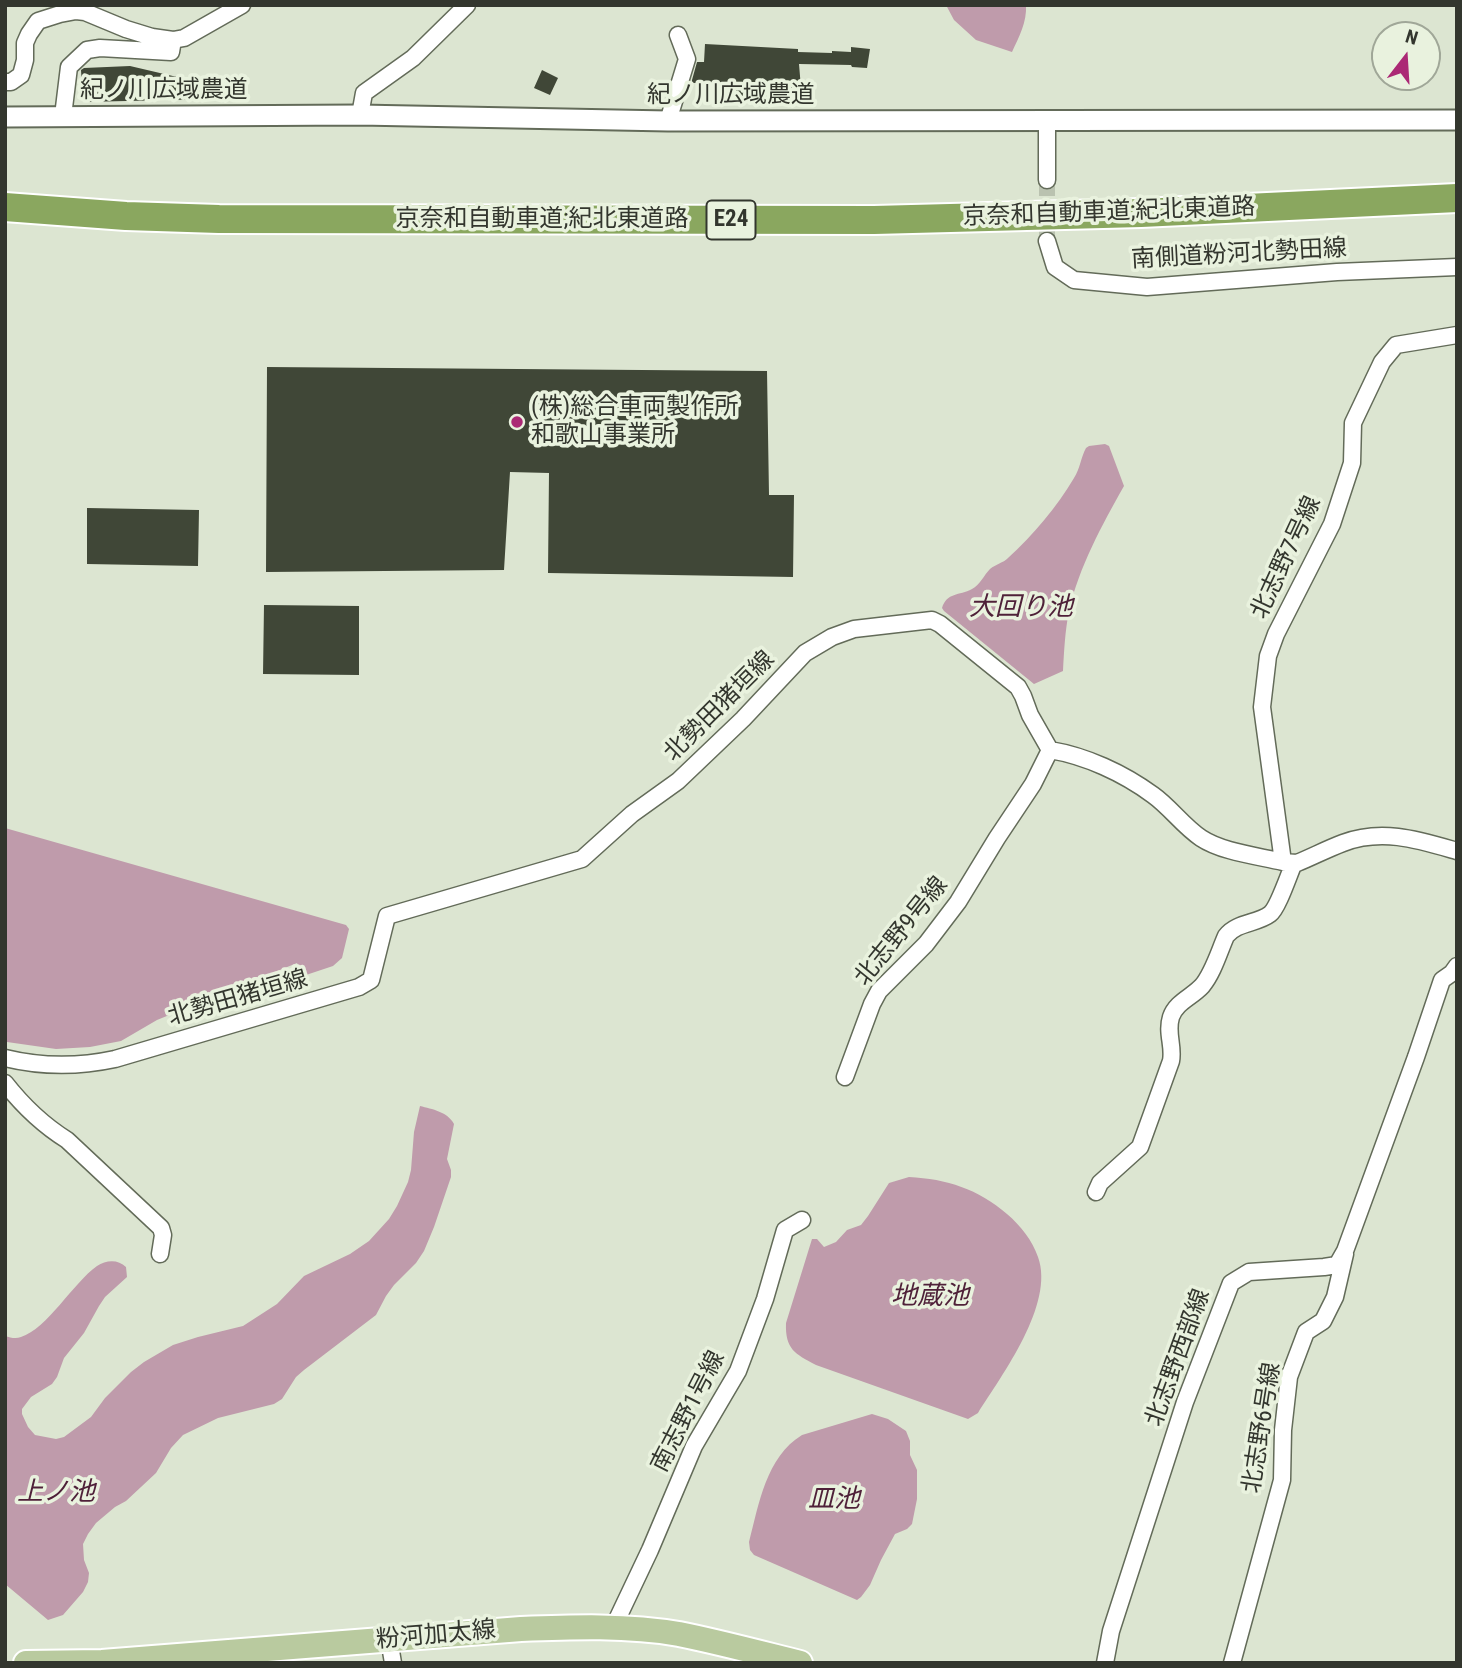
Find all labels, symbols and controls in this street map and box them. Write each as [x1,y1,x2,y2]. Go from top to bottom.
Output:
north arrow [1371,21,1441,91]
text: N [1403,25,1421,50]
street label: 紀ノ川広域農道 [80,77,248,105]
street label: 紀ノ川広域農道 [647,82,815,110]
street label: 京奈和自動車道;紀北東道路 [962,193,1256,233]
road number: E24 [706,200,756,240]
street label: 京奈和自動車道;紀北東道路 [396,206,688,234]
street label: 南側道粉河北勢田線 [1130,235,1348,275]
place label: (株)総合車両製作所 和歌山事業所 [531,394,738,450]
marker: (株)総合車両製作所 和歌山事業所 [509,414,525,430]
street label: 北志野7号線 [1246,492,1328,624]
water label: 大回り池 [969,592,1073,624]
street label: 北勢田猪垣線 [659,646,781,768]
street label: 北志野9号線 [849,872,955,992]
street label: 北勢田猪垣線 [165,965,311,1033]
water label: 地蔵池 [891,1281,969,1313]
street label: 北志野西部線 [1141,1285,1217,1431]
street label: 南志野1号線 [646,1347,732,1477]
street label: 北志野6号線 [1238,1361,1288,1495]
water label: 上ノ池 [17,1477,95,1509]
water label: 皿池 [808,1484,860,1516]
street label: 粉河加太線 [375,1616,497,1656]

